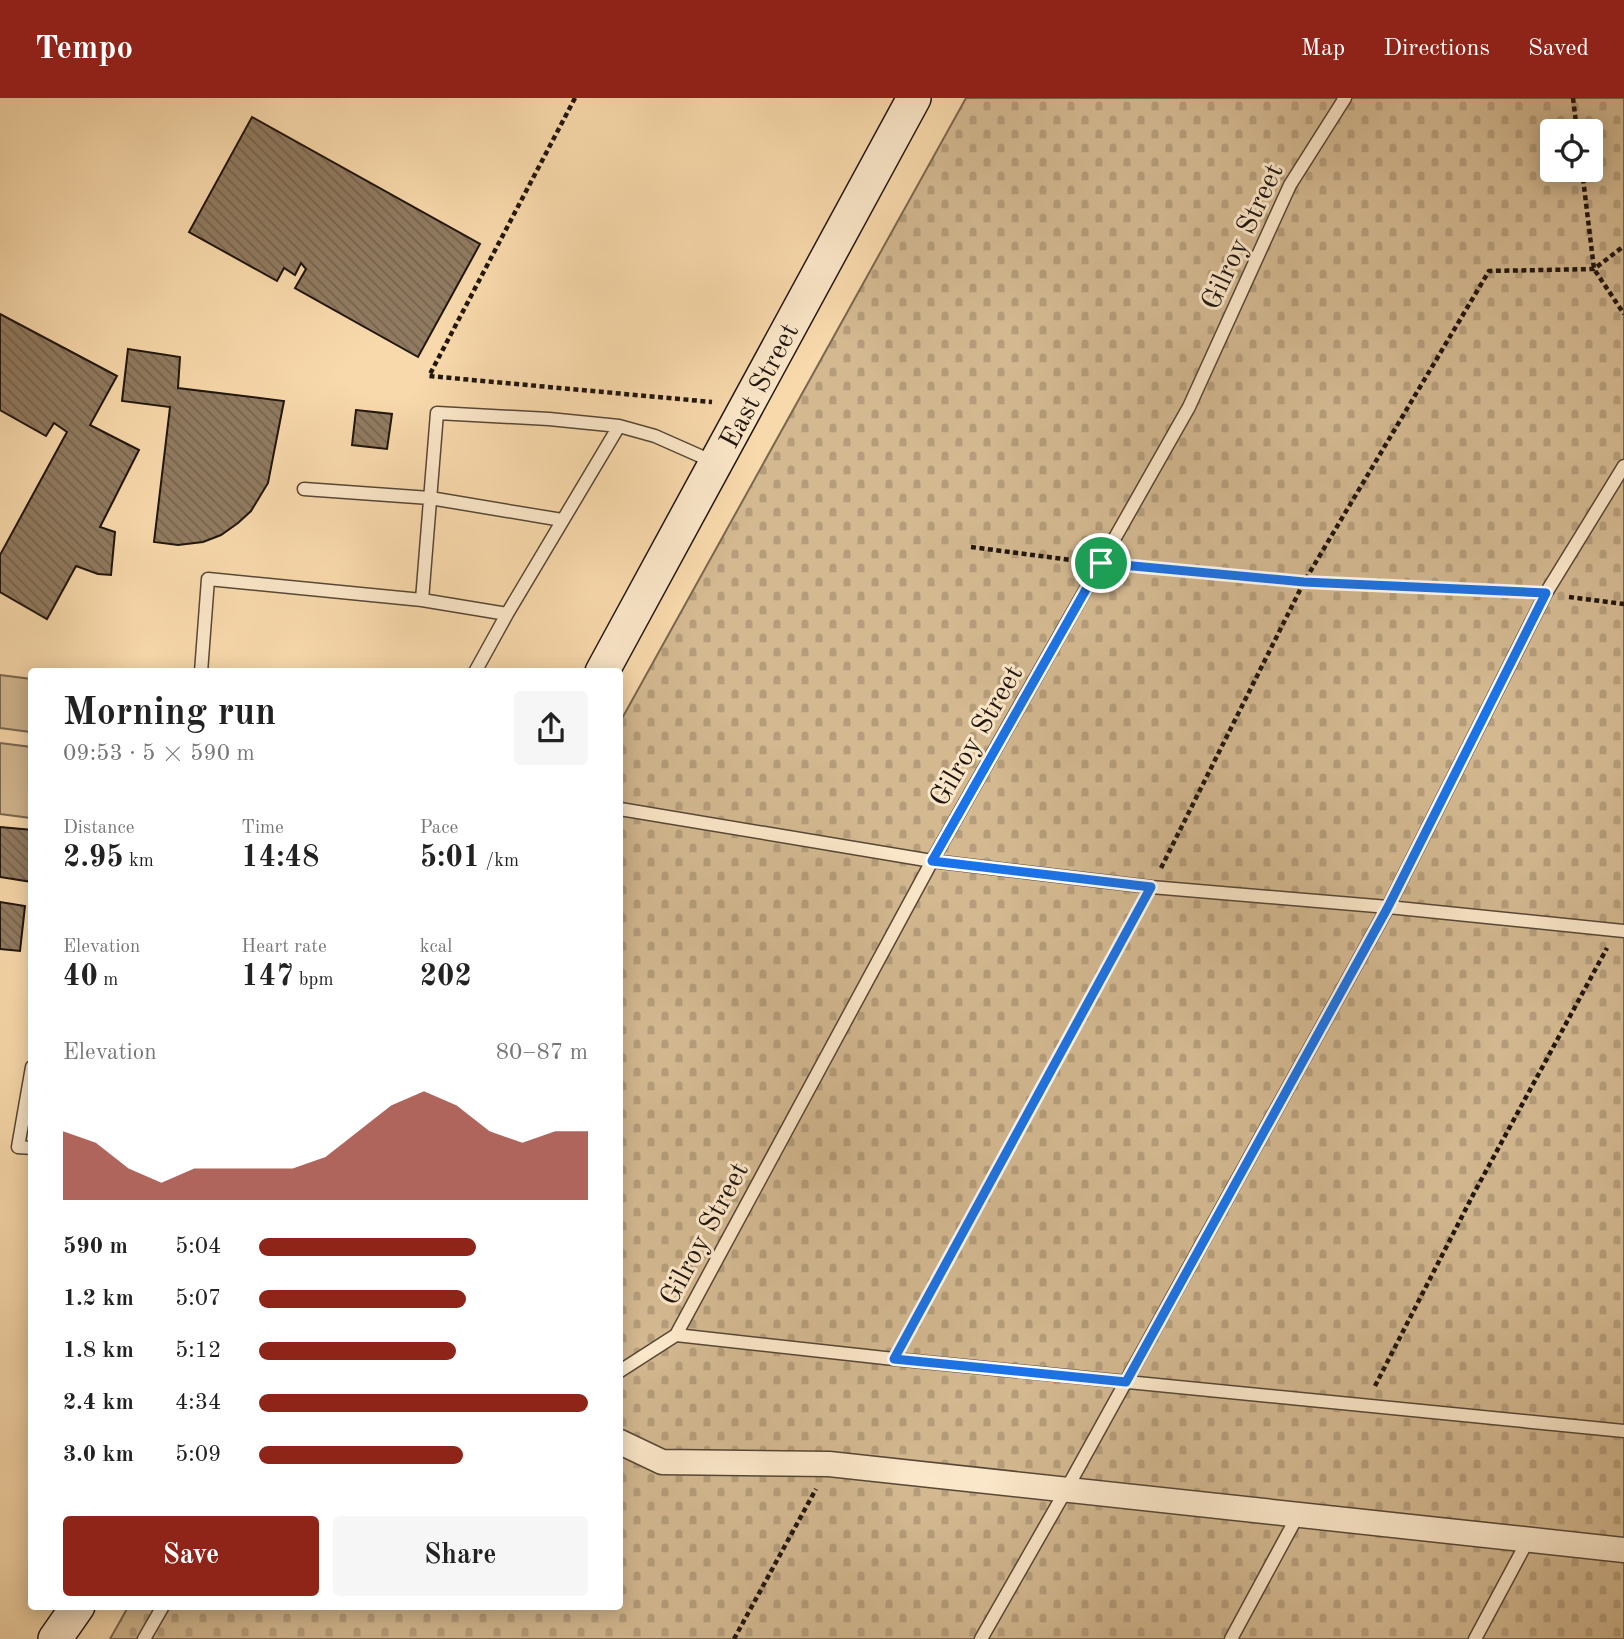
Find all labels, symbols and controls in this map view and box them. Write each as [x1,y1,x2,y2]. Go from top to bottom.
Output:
text: Tempo [35,33,133,66]
text: Map [1301,37,1345,61]
text: Directions [1383,37,1490,61]
text: Saved [1528,37,1589,61]
map controls [1540,119,1603,182]
button: locate [1540,119,1603,182]
street label: Gilroy Street [1198,160,1290,315]
street label: East Street [716,319,805,454]
pin [1071,533,1131,593]
icon: arrive [1082,544,1120,582]
street label: Gilroy Street [926,661,1029,812]
button: share [514,691,588,765]
text: Morning run [63,695,276,733]
text: 09:53 · 5 × 590 m [63,742,255,765]
text: Distance [63,819,135,838]
text: Time [241,819,284,838]
text: Pace [420,819,458,838]
text: 2.95 [63,843,124,873]
text: 14:48 [241,843,319,873]
text: 5:01 [420,843,480,873]
text: km [124,852,154,871]
text: /km [480,852,519,871]
text: Elevation [63,938,140,957]
text: Heart rate [241,938,327,957]
text: kcal [420,938,452,957]
text: 40 [63,962,98,992]
text: 147 [241,962,294,992]
text: 202 [420,962,472,992]
text: m [98,971,118,990]
text: bpm [294,971,334,990]
text: Elevation [63,1041,157,1064]
text: 80–87 m [496,1041,588,1064]
street label: Gilroy Street [656,1158,755,1311]
text: 590 m [63,1235,128,1258]
text: 5:04 [175,1235,221,1258]
text: 1.2 km [63,1287,134,1310]
text: 5:07 [175,1287,221,1310]
text: 1.8 km [63,1339,134,1362]
text: 5:12 [175,1339,221,1362]
text: 2.4 km [63,1391,134,1414]
text: 4:34 [175,1391,221,1414]
text: 3.0 km [63,1443,134,1466]
text: 5:09 [175,1443,221,1466]
button: Save [63,1516,319,1596]
button: Share [333,1516,588,1596]

